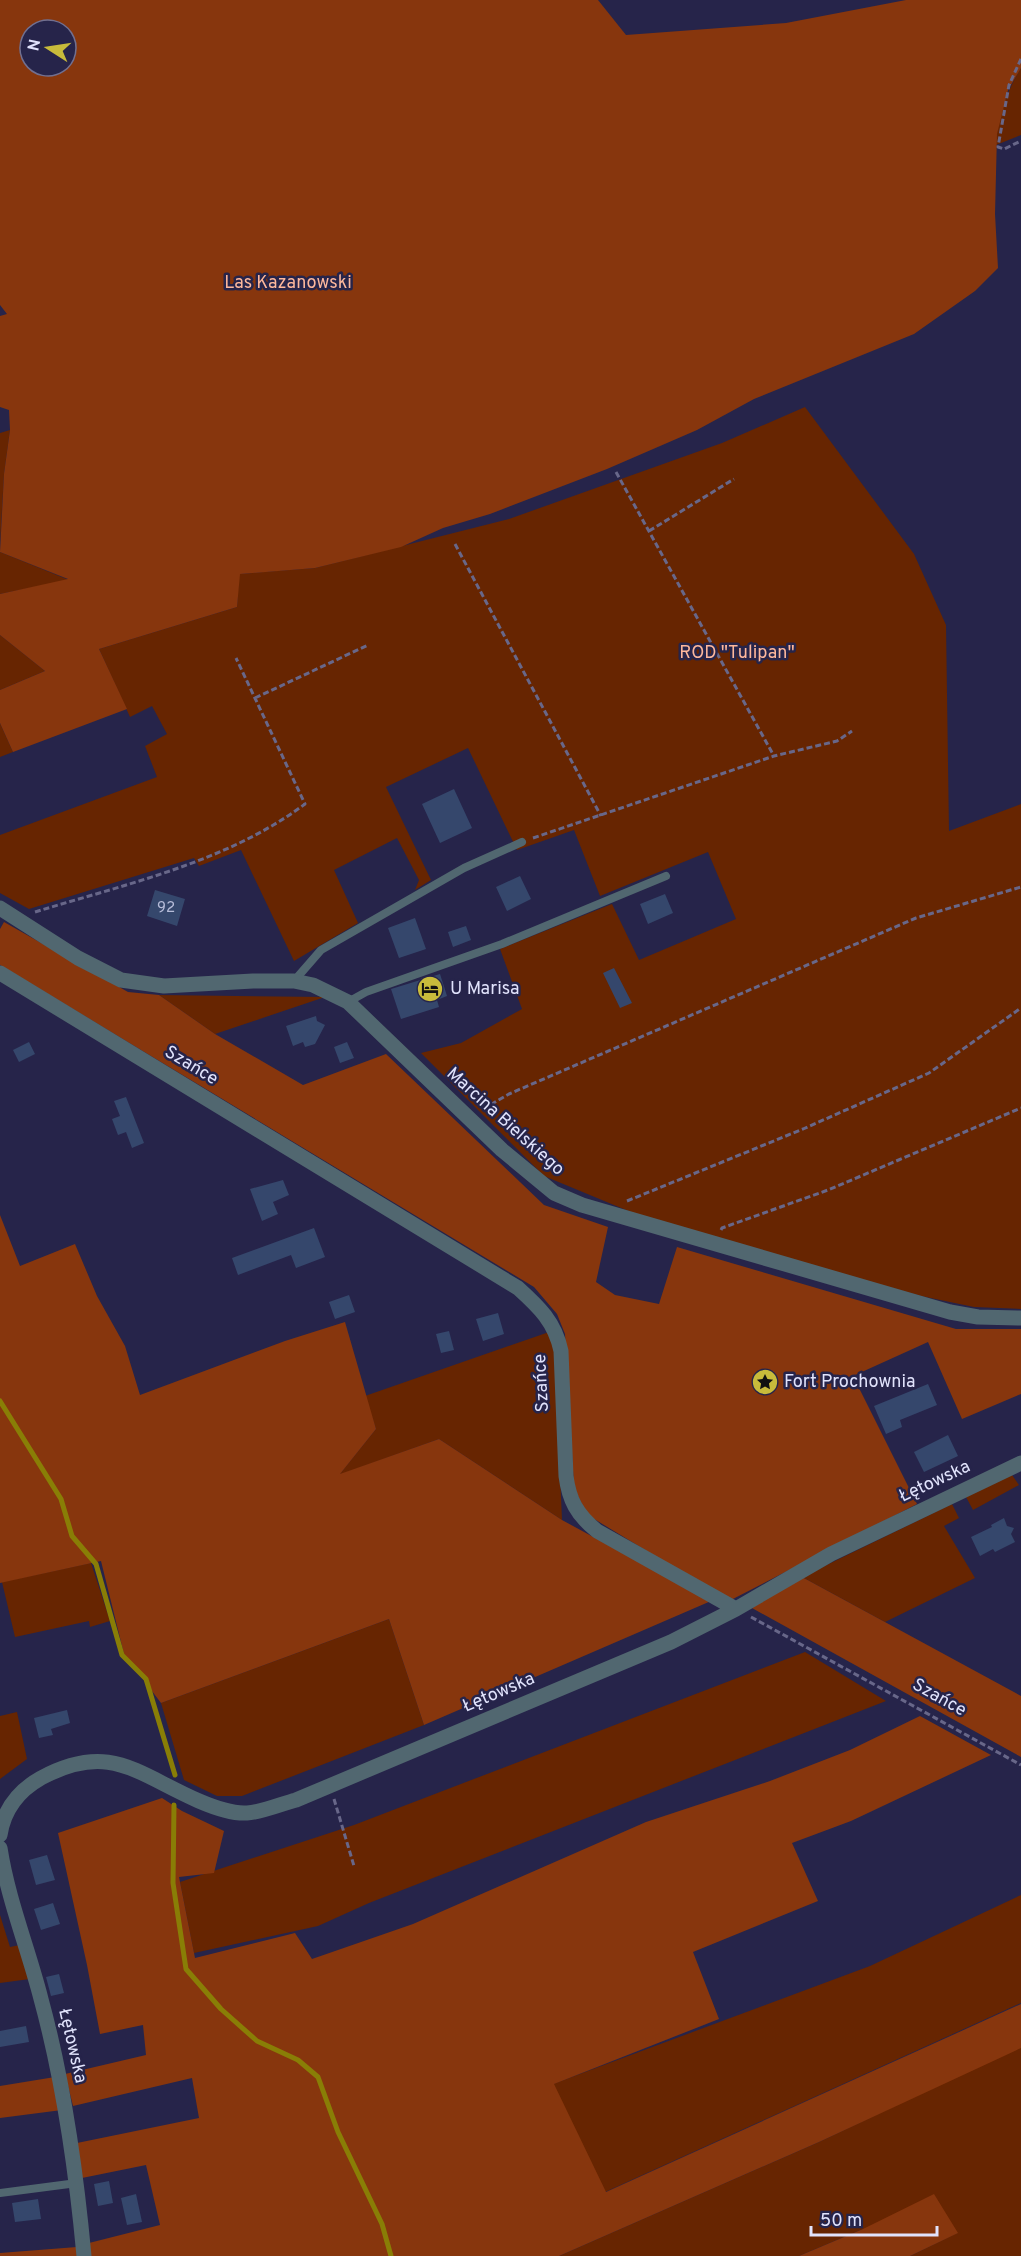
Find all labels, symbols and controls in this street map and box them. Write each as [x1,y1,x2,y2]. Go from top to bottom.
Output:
north arrow [18,18,78,78]
text: N [24,38,46,53]
park label: Las Kazanowski [224,272,352,295]
park label: ROD "Tulipan" [679,642,795,665]
house number: 92 [157,899,175,918]
hotel icon: U Marisa [415,974,445,1004]
place label: U Marisa [450,978,519,1001]
street label: Szańce [160,1041,222,1091]
street label: Marcina Bielskiego [441,1063,569,1181]
street label: Szańce [529,1353,555,1413]
place icon: Fort Prochownia [750,1367,780,1397]
place label: Fort Prochownia [784,1371,915,1394]
street label: Łętowska [896,1456,974,1508]
street label: Łętowska [460,1668,538,1718]
street label: Szańce [908,1674,970,1722]
street label: Łętowska [52,2006,92,2086]
scale bar [811,2199,937,2237]
text: 50 m [820,2210,862,2233]

